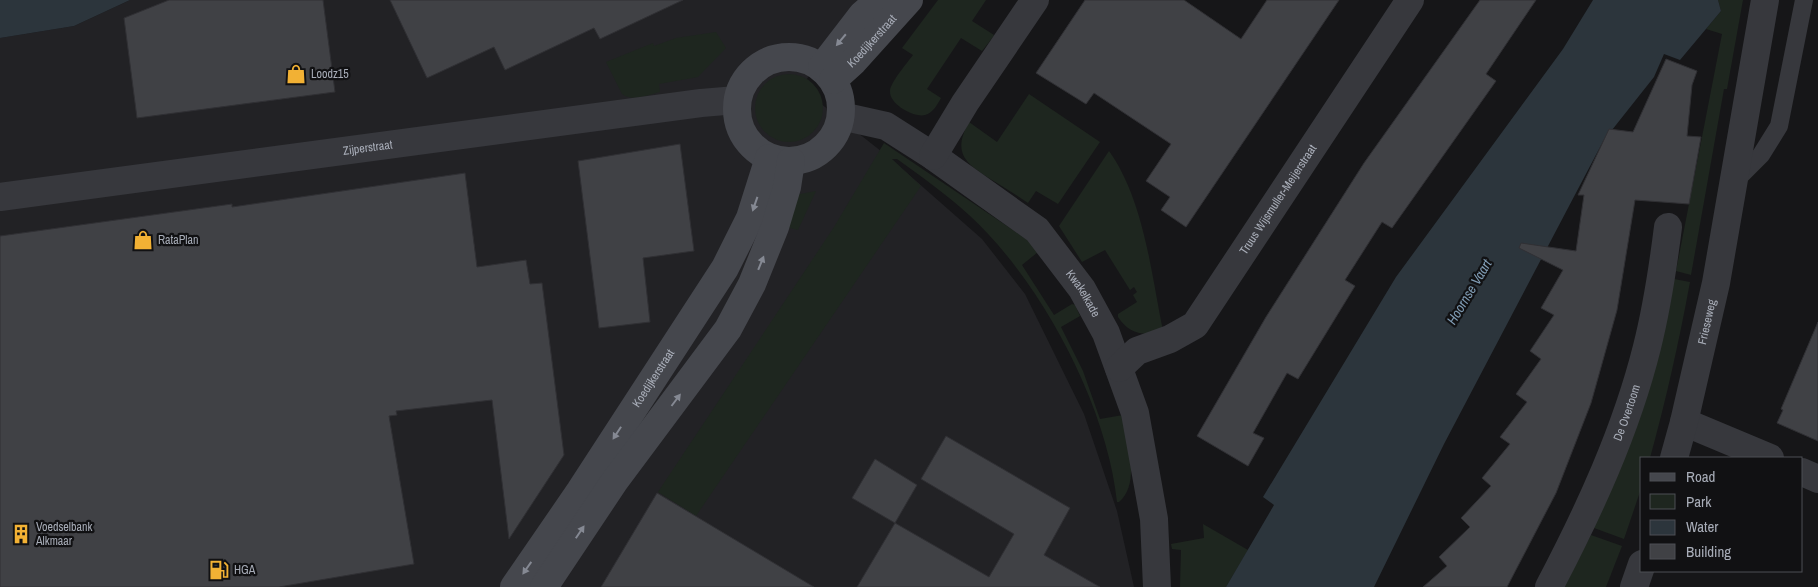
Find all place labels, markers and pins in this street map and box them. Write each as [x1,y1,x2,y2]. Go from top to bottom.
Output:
shop icon: Loodz15 [285,63,307,85]
place label: Loodz15 [311,66,349,82]
shop icon: RataPlan [132,229,154,251]
place label: RataPlan [158,232,198,248]
place label: Voedselbank Alkmaar [35,519,92,549]
building icon: Voedselbank Alkmaar [10,523,32,545]
fuel station icon: HGA [208,559,230,581]
place label: HGA [234,562,256,578]

